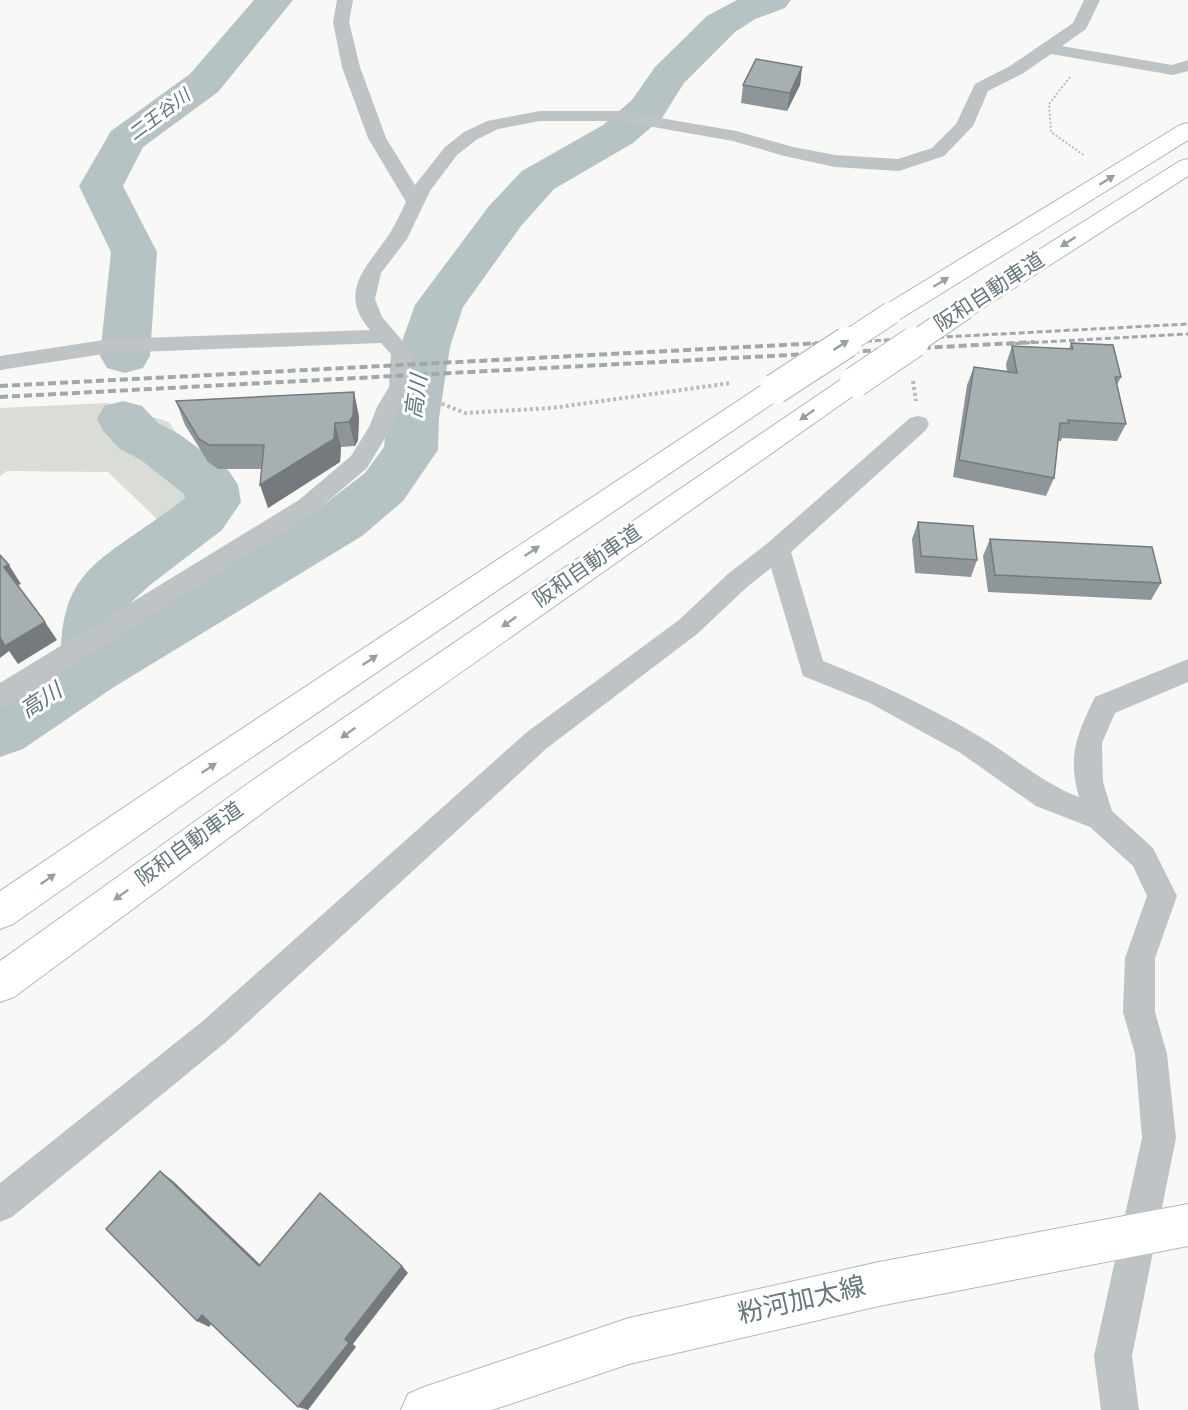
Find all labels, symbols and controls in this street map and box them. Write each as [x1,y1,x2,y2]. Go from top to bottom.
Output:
water label: 二王谷川 [124,84,197,147]
one-way arrow [1099,175,1115,186]
one-way arrow [1060,237,1076,248]
street label: 阪和自動車道 [930,247,1050,339]
one-way arrow [933,277,949,288]
one-way arrow [833,340,850,351]
water label: 高川 [402,371,435,421]
one-way arrow [799,409,815,420]
street label: 阪和自動車道 [529,520,647,614]
one-way arrow [524,545,540,557]
one-way arrow [501,616,517,628]
one-way arrow [362,654,378,666]
water label: 高川 [16,678,69,725]
one-way arrow [341,727,357,739]
one-way arrow [200,762,216,774]
street label: 阪和自動車道 [131,797,249,893]
one-way arrow [40,874,56,885]
one-way arrow [114,889,130,901]
street label: 粉河加太線 [735,1271,869,1333]

